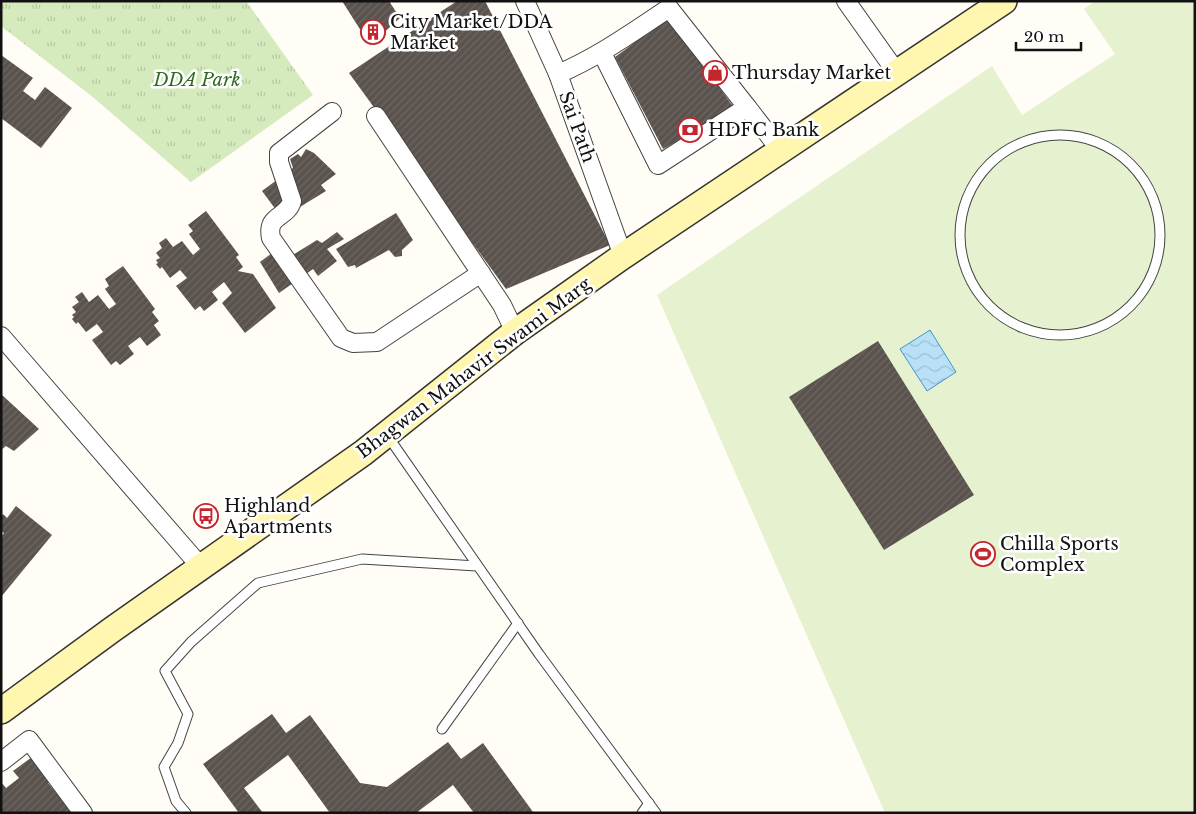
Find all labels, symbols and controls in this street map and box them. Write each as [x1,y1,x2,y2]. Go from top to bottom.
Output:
place label: City Market/DDA Market [390,11,554,54]
building icon: City Market/DDA Market [360,19,386,45]
scale bar [1016,20,1081,52]
text: 20 m [1024,27,1064,46]
shop icon: Thursday Market [702,60,728,86]
place label: Thursday Market [732,62,891,84]
park label: DDA Park [153,69,240,91]
street label: Sai Path [554,88,600,166]
bank icon: HDFC Bank [677,117,703,143]
place label: HDFC Bank [708,119,819,141]
street label: Bhagwan Mahavir Swami Marg [353,273,596,463]
place label: Highland Apartments [223,495,333,538]
bus stop icon: Highland Apartments [193,503,219,529]
place label: Chilla Sports Complex [1000,533,1119,576]
sports icon: Chilla Sports Complex [970,541,996,567]

